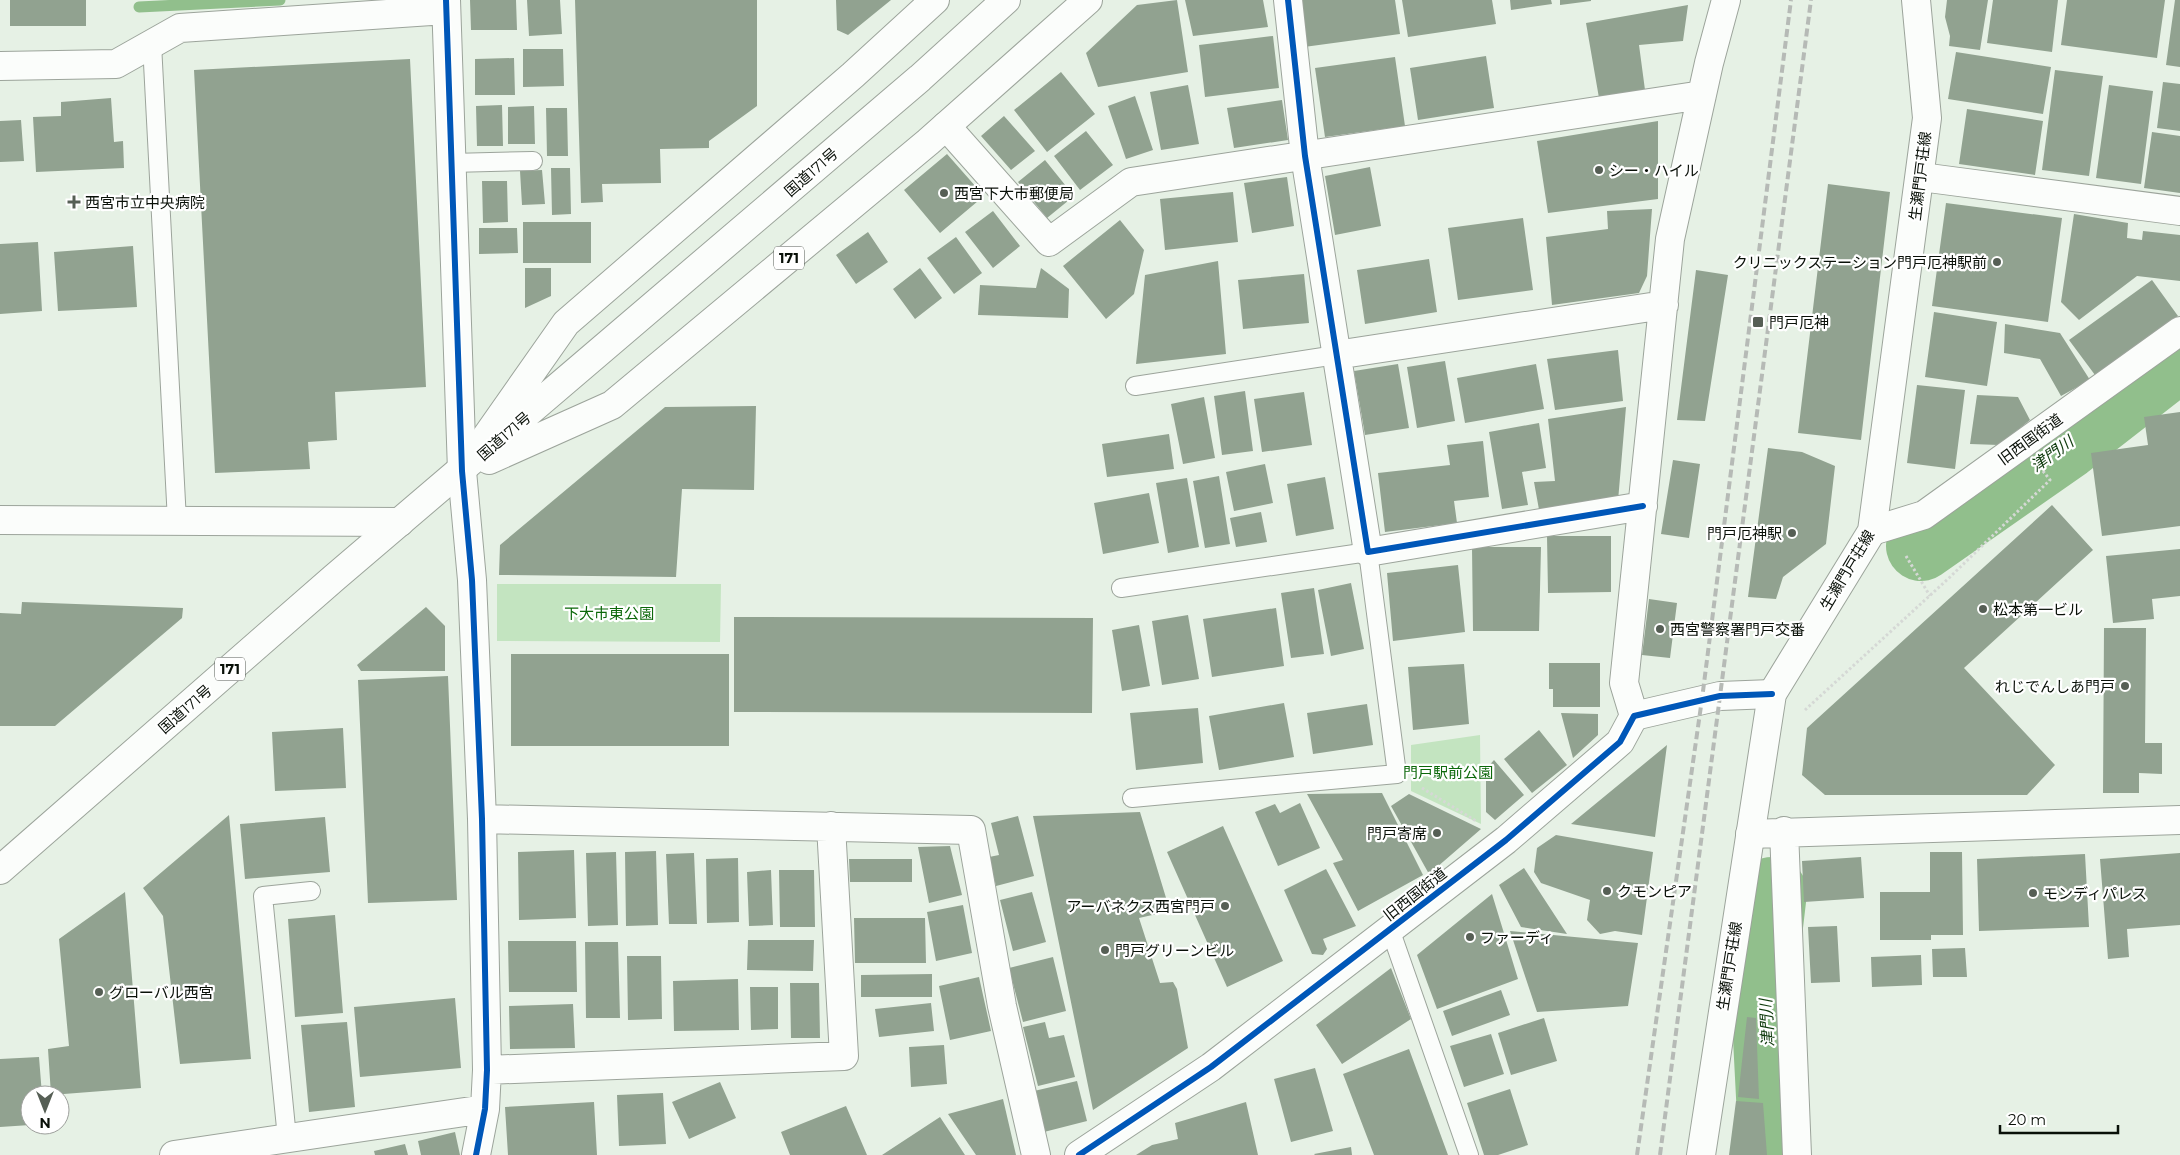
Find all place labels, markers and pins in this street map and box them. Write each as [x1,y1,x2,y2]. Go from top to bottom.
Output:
place label: シー・ハイル [1609,161,1699,180]
marker: シー・ハイル [1593,164,1605,176]
place label: 西宮下大市郵便局 [954,184,1074,203]
marker: 西宮下大市郵便局 [938,187,950,199]
place label: 西宮市立中央病院 [85,193,205,212]
marker: 西宮市立中央病院 [67,195,81,209]
place label: クリニックステーション門戸厄神駅前 [1733,253,1987,272]
marker: クリニックステーション門戸厄神駅前 [1991,256,2003,268]
place label: 門戸厄神 [1769,313,1829,332]
marker: 門戸厄神 [1751,315,1765,329]
place label: 門戸厄神駅 [1707,524,1782,543]
marker: 門戸厄神駅 [1786,527,1798,539]
place label: 松本第一ビル [1993,600,2083,619]
marker: 松本第一ビル [1977,603,1989,615]
place label: 西宮警察署門戸交番 [1670,620,1805,639]
marker: 西宮警察署門戸交番 [1654,623,1666,635]
place label: れじでんしあ門戸 [1995,677,2115,696]
marker: れじでんしあ門戸 [2119,680,2131,692]
place label: 門戸寄席 [1367,824,1427,843]
marker: 門戸寄席 [1431,827,1443,839]
place label: クモンピア [1617,882,1692,901]
place label: モンディパレス [2043,884,2147,903]
marker: クモンピア [1601,885,1613,897]
marker: モンディパレス [2027,887,2039,899]
place label: アーバネクス西宮門戸 [1066,897,1215,916]
marker: アーバネクス西宮門戸 [1219,900,1231,912]
place label: ファーディ [1480,928,1554,947]
marker: ファーディ [1464,931,1476,943]
place label: 門戸グリーンビル [1115,941,1234,960]
marker: 門戸グリーンビル [1099,944,1111,956]
place label: グローバル西宮 [109,983,214,1002]
marker: グローバル西宮 [93,986,105,998]

